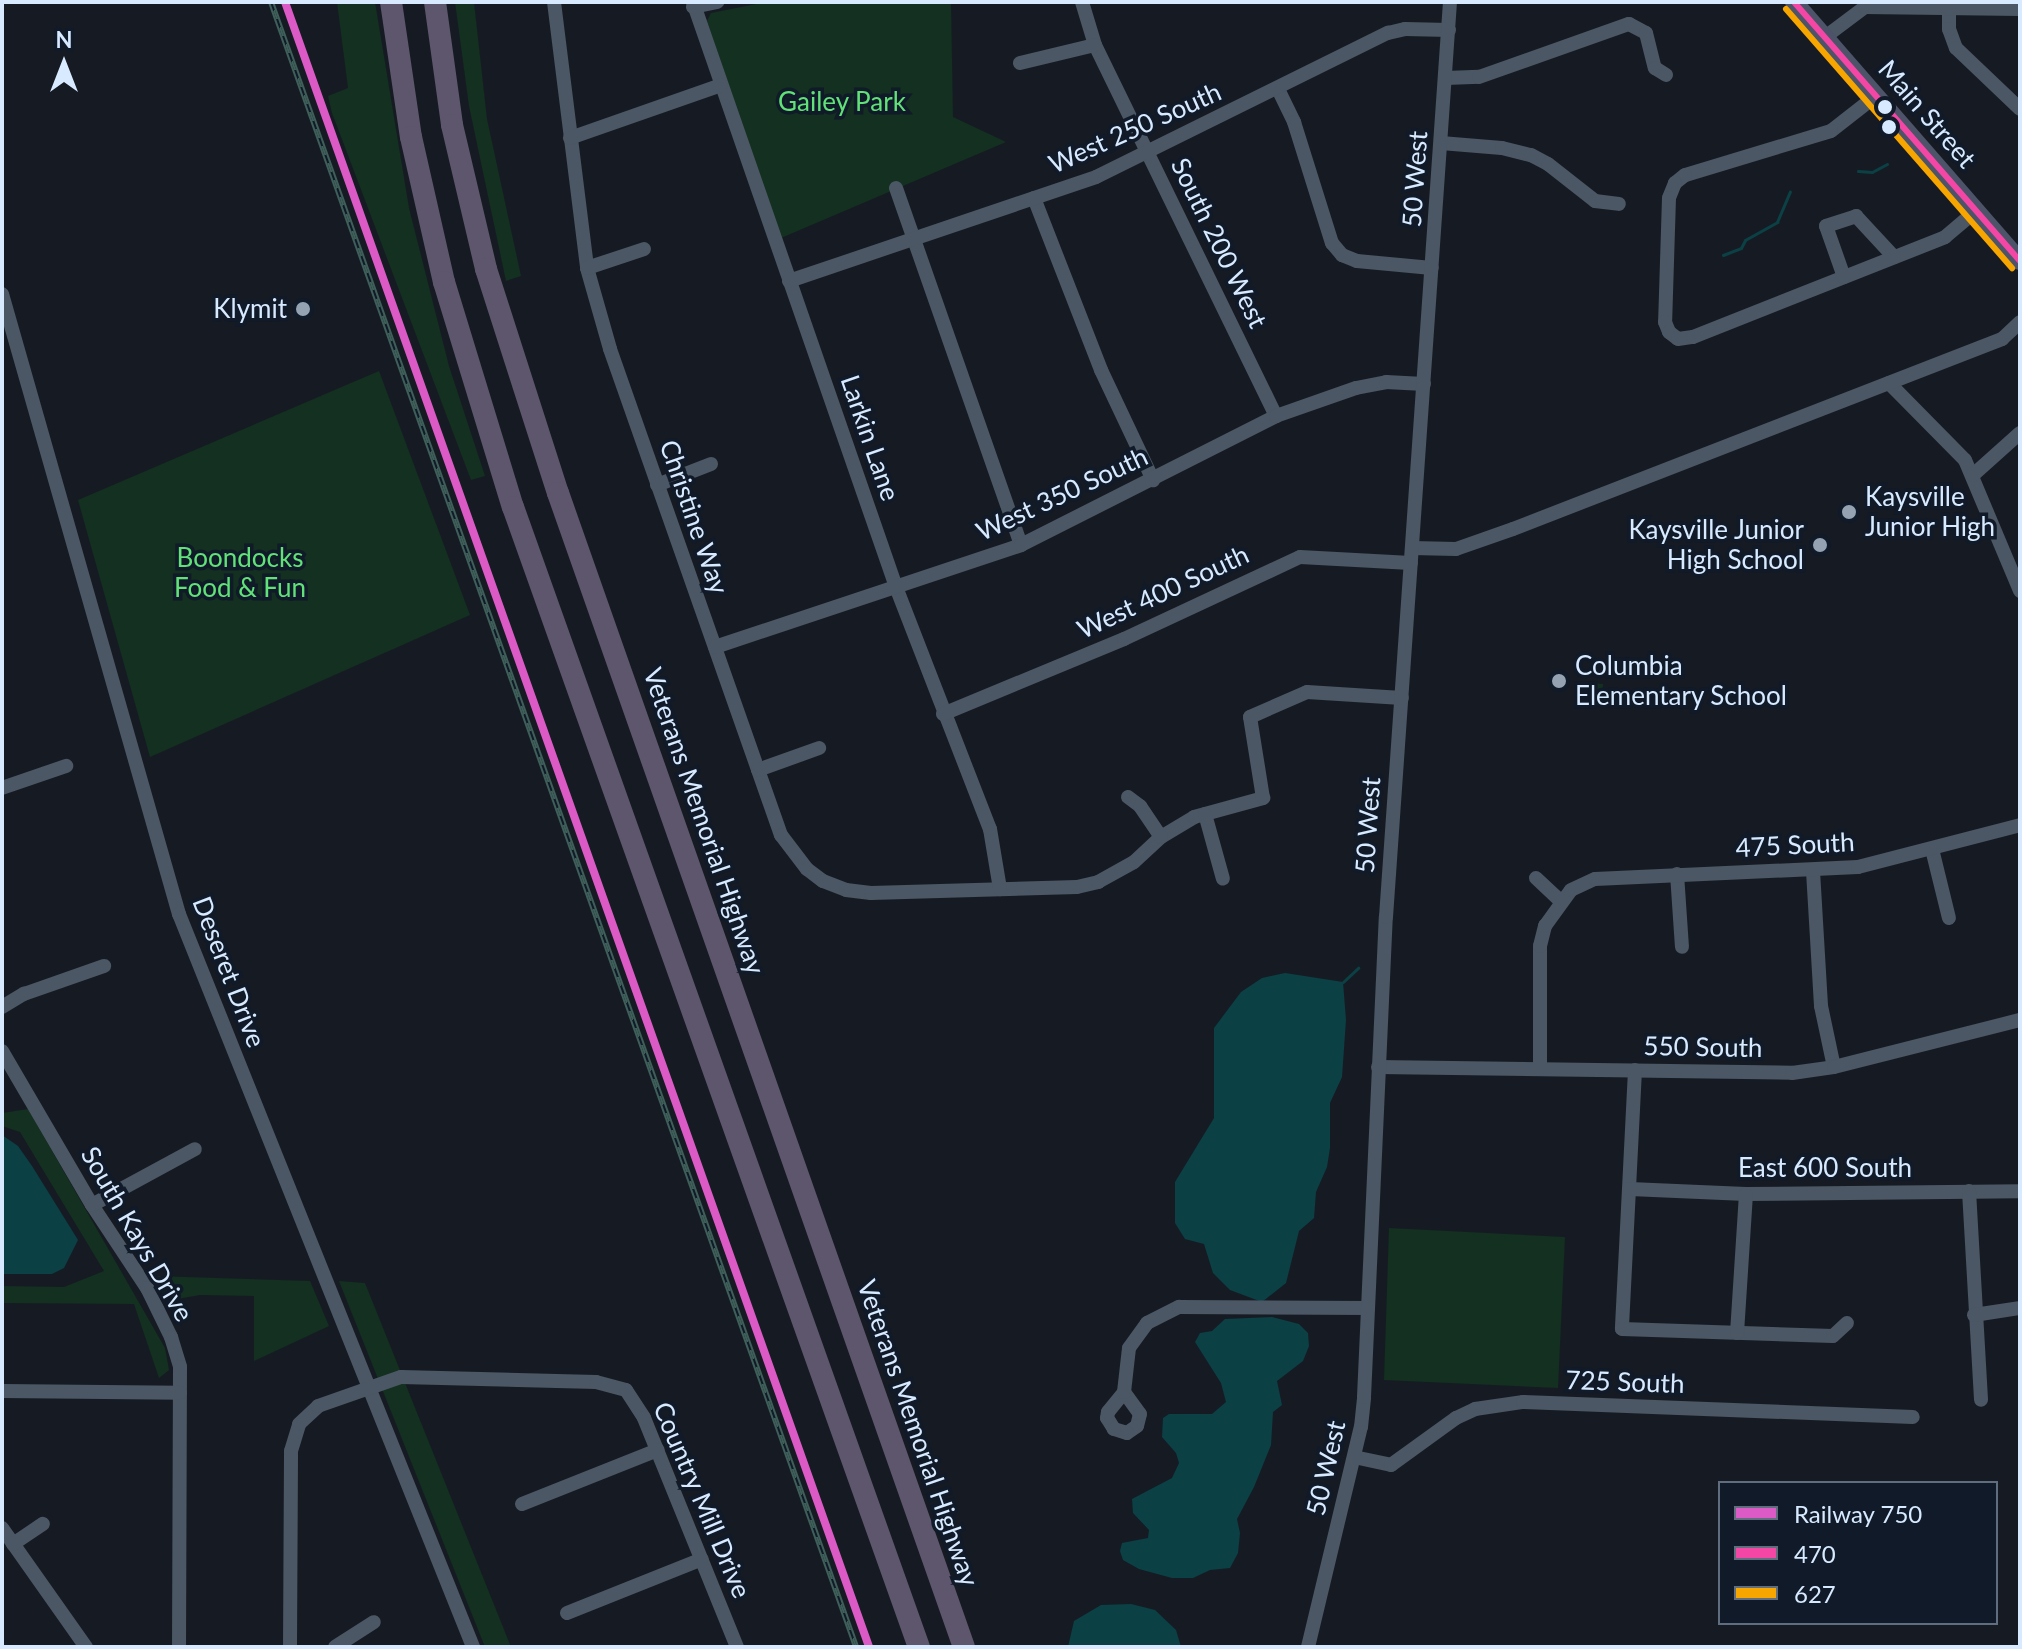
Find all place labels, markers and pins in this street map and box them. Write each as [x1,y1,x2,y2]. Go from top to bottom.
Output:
unlabelled marker [1877,99,1893,115]
unlabelled marker [1881,119,1897,135]
place label: Klymit [213,293,287,325]
marker: Klymit [294,300,312,318]
place label: Kaysville Junior High [1865,481,1996,542]
marker: Kaysville Junior High [1840,503,1858,521]
place label: Kaysville Junior High School [1628,514,1804,576]
marker: Kaysville Junior High School [1811,536,1829,554]
place label: Columbia Elementary School [1575,650,1788,712]
marker: Columbia Elementary School [1550,672,1568,690]

